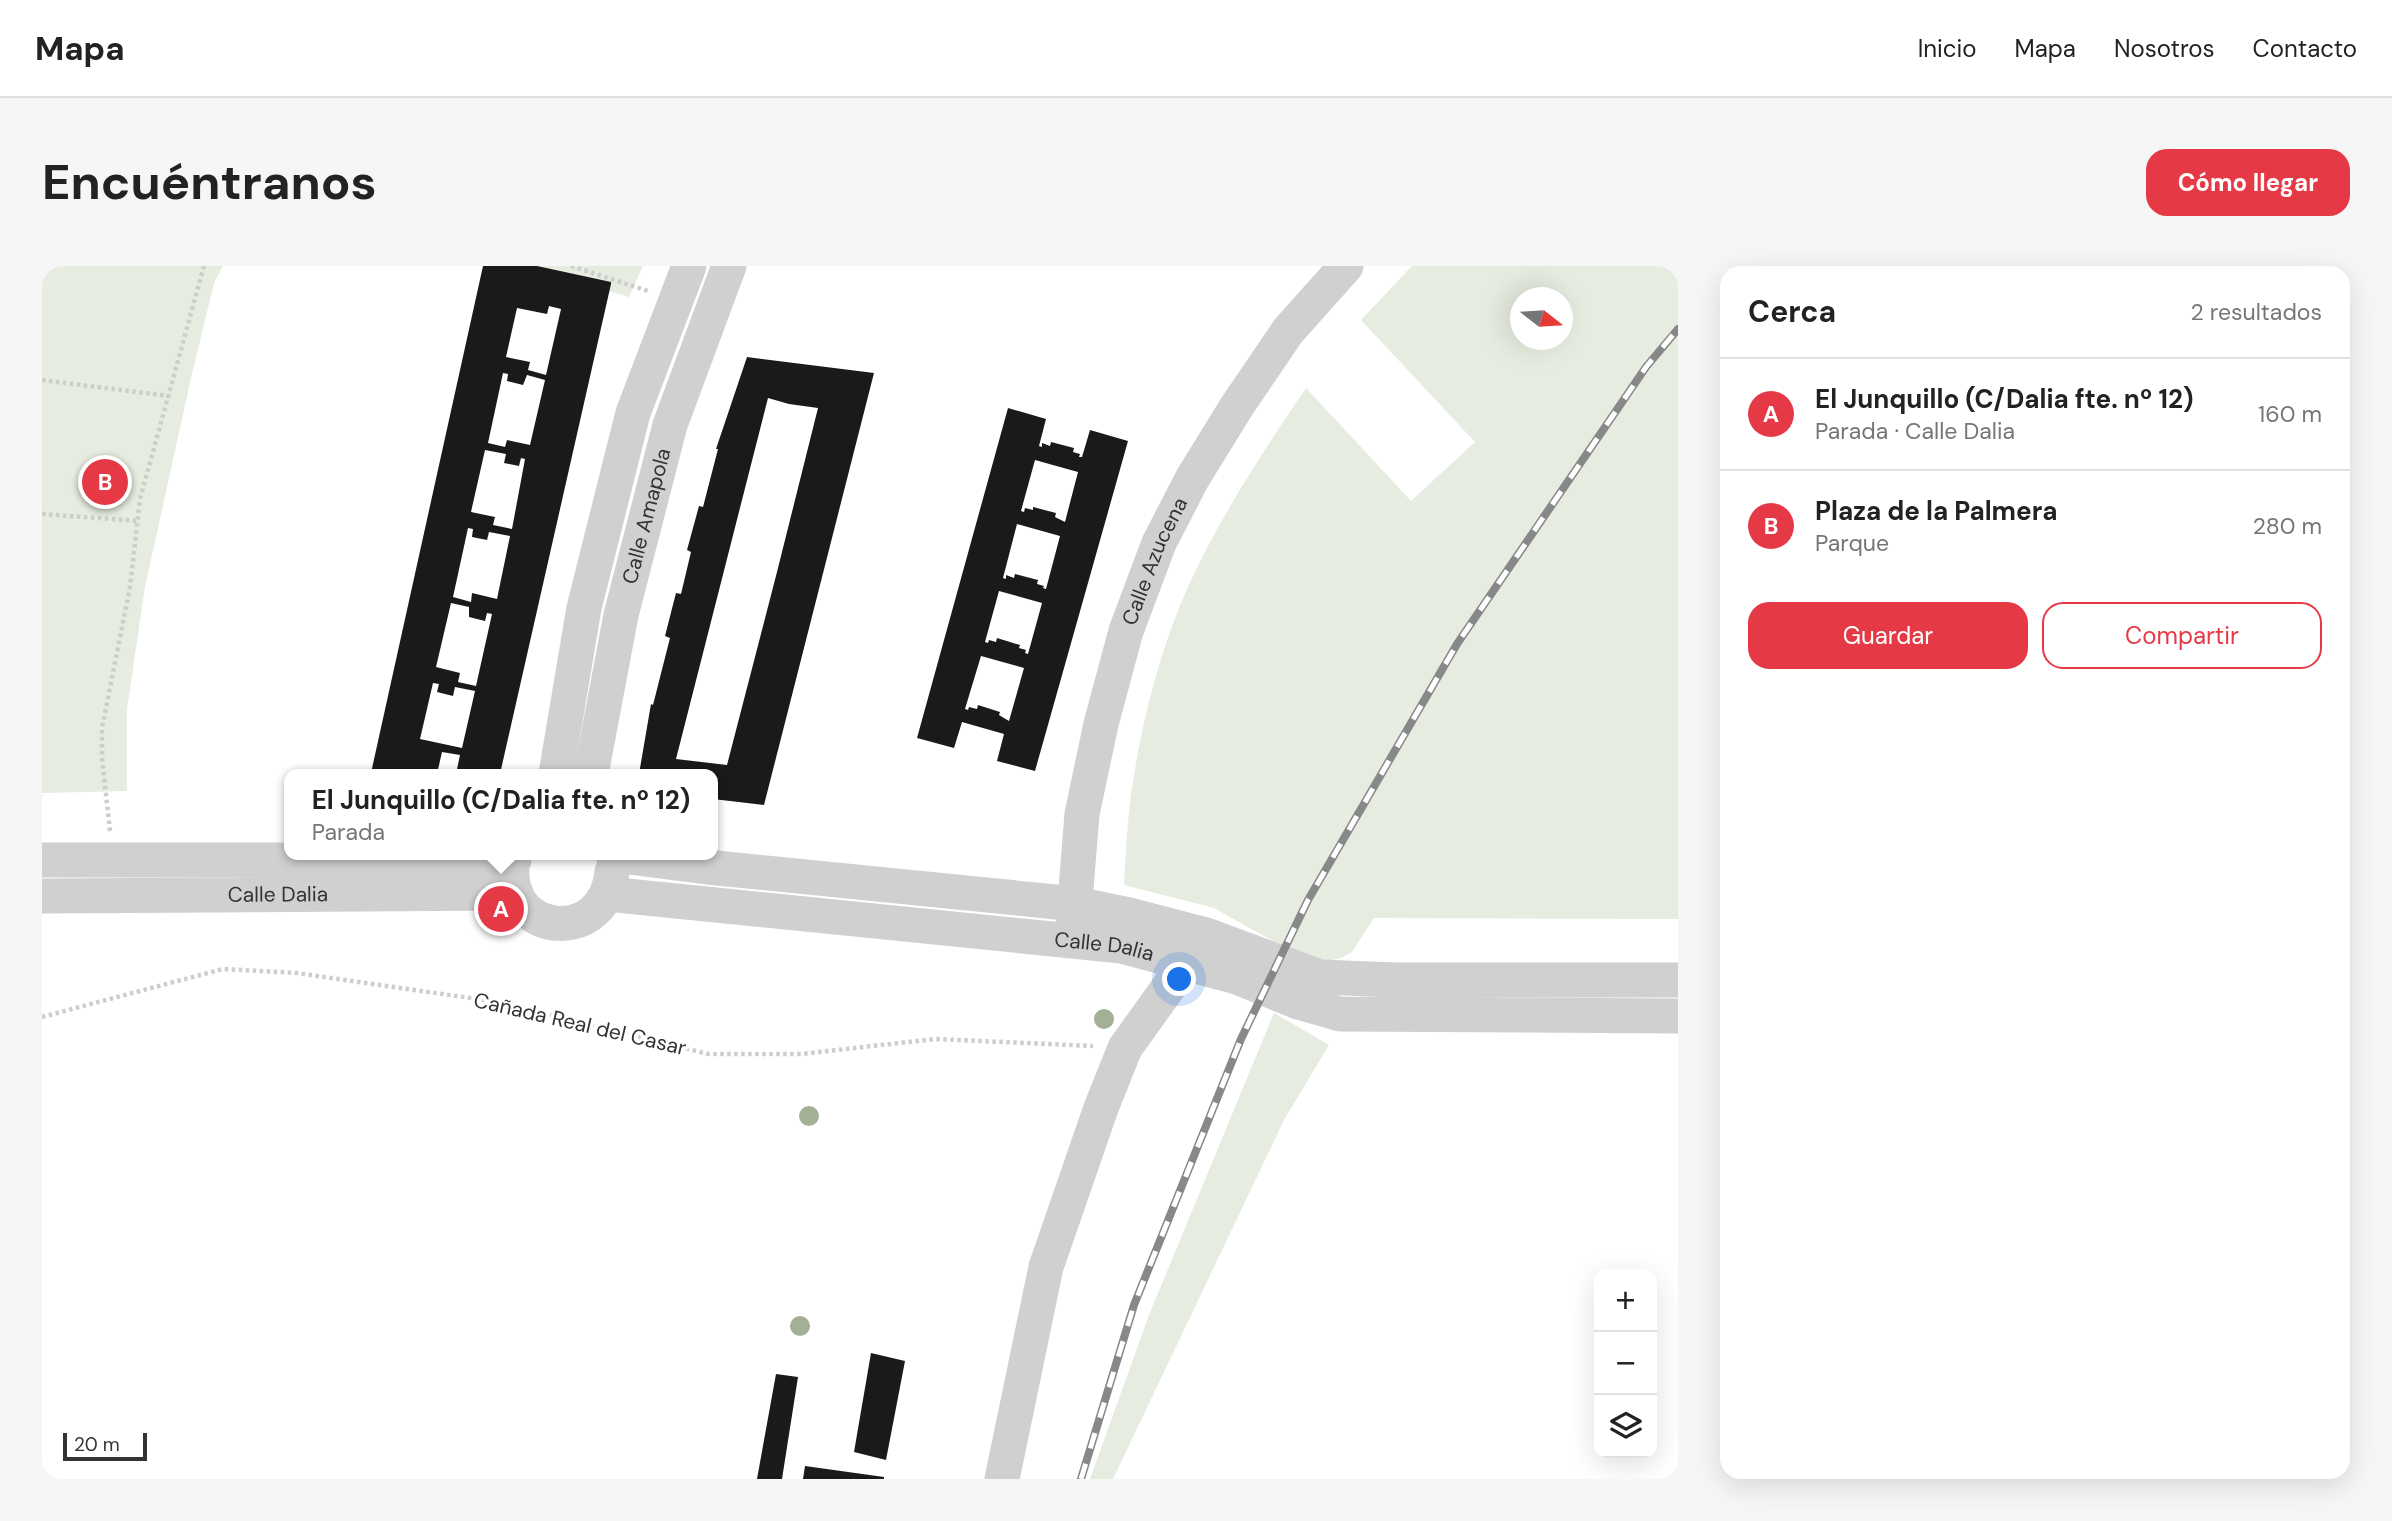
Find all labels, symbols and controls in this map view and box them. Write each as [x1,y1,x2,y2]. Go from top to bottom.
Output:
text: Mapa [35,27,125,70]
text: Inicio [1918,33,1977,64]
text: Mapa [2015,33,2076,64]
text: Nosotros [2114,33,2215,64]
text: Contacto [2253,33,2357,64]
button: Cómo llegar [2146,149,2350,216]
text: Encuéntranos [42,150,377,214]
north arrow [1510,287,1573,350]
text: Cerca [1748,292,1836,331]
text: 2 resultados [2191,297,2322,327]
text: El Junquillo (C/Dalia fte. nº 12) [1815,382,2194,416]
text: A [1763,399,1779,429]
text: 160 m [2258,399,2322,429]
text: Parada · Calle Dalia [1815,416,2015,446]
street label: Calle Amapola [616,445,677,587]
pin: B [82,456,128,508]
street label: Calle Azucena [1115,492,1194,629]
text: Plaza de la Palmera [1815,494,2058,528]
text: B [1764,511,1778,541]
text: 280 m [2253,511,2322,541]
text: Parque [1815,528,1889,558]
button: Guardar [1748,602,2028,669]
button: Compartir [2042,602,2322,669]
popup [284,769,718,860]
text: El Junquillo (C/Dalia fte. nº 12) [312,783,690,817]
text: Parada [312,817,385,847]
street label: Calle Dalia [228,880,328,909]
pin: A [478,883,524,935]
street label: Calle Dalia [1053,925,1157,968]
your location [1162,962,1196,996]
street label: Cañada Real del Casar [471,986,689,1062]
map controls [1594,1269,1657,1458]
button: + [1594,1269,1657,1332]
button: − [1594,1332,1657,1395]
button: layers [1594,1395,1657,1458]
scale bar [63,1430,147,1462]
text: 20 m [74,1432,120,1457]

